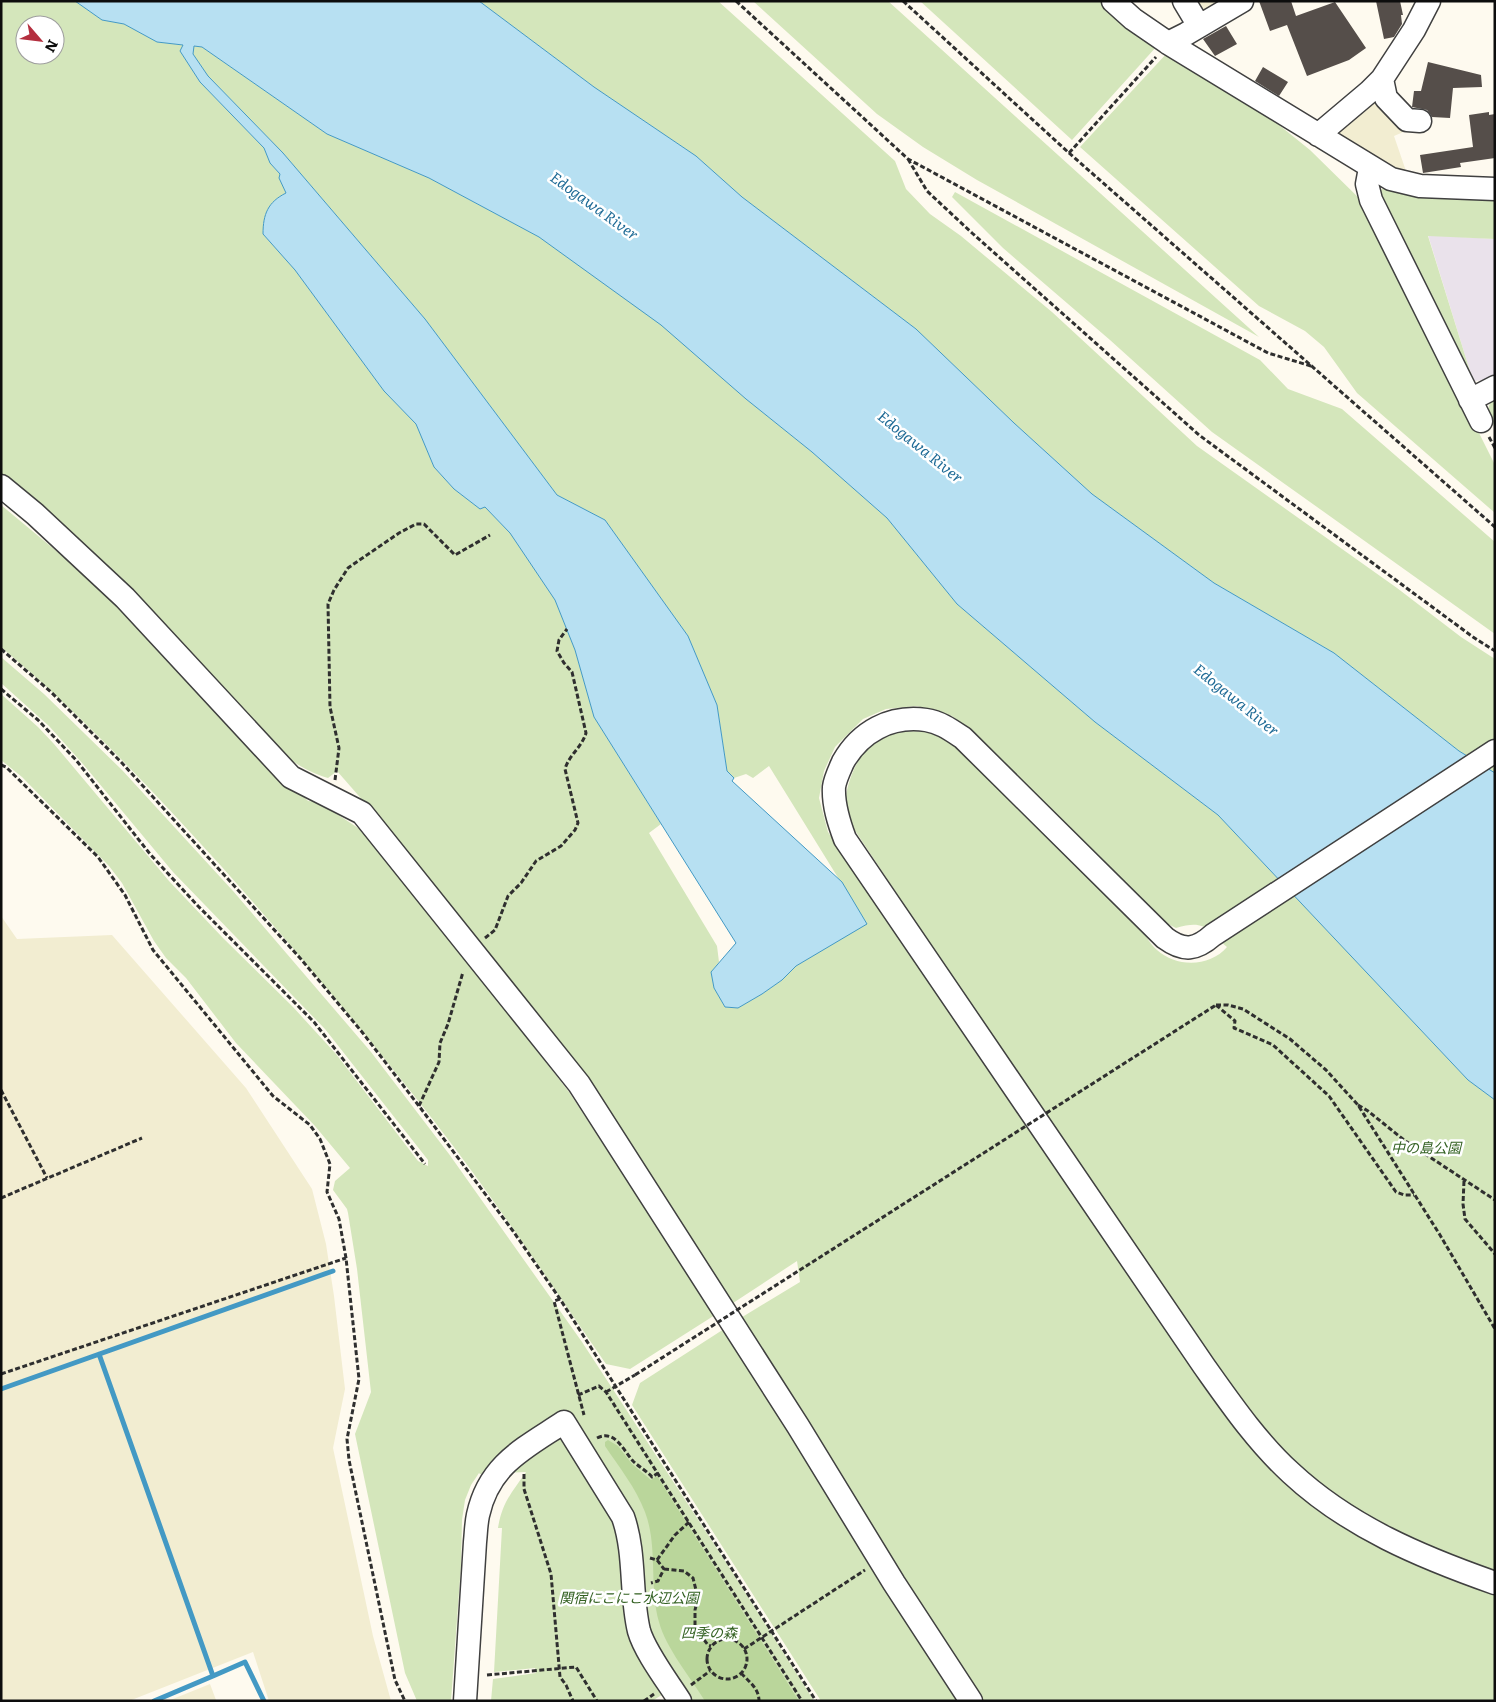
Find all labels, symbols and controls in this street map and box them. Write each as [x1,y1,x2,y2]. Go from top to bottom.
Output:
north arrow [15,15,65,65]
text: N [41,37,64,57]
water label: Edogawa River [546,165,644,245]
water label: Edogawa River [873,404,969,488]
water label: Edogawa River [1189,657,1285,741]
park label: 中の島公園 [1391,1137,1463,1157]
park label: 関宿にこにこ水辺公園 [559,1587,701,1607]
park label: 四季の森 [681,1622,739,1642]

